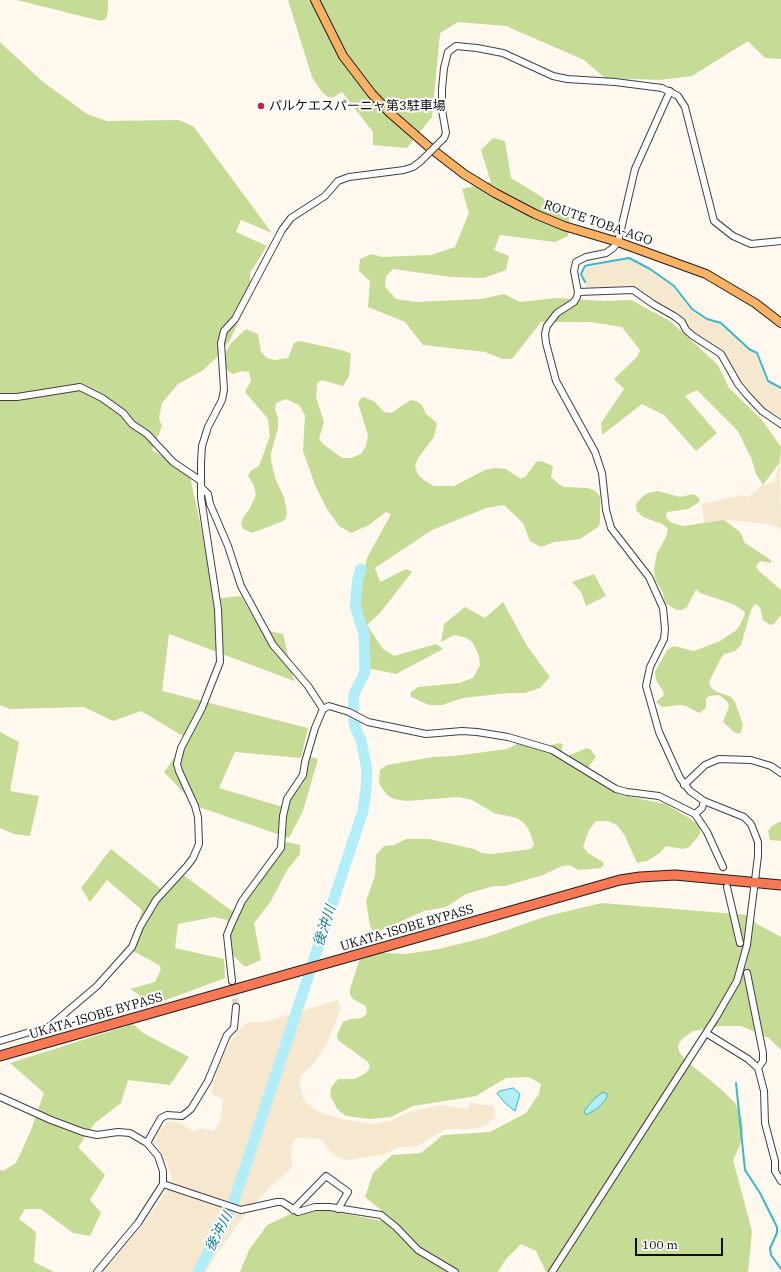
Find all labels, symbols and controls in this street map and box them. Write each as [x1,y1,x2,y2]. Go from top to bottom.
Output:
place label: パルケエスパーニャ第3駐車場 [269,98,446,114]
marker: パルケエスパーニャ第3駐車場 [256,101,266,111]
street label: ROUTE TOBA-AGO [541,197,655,249]
street label: UKATA-ISOBE BYPASS [338,901,476,955]
water label: 後沖川 [311,903,339,949]
street label: UKATA-ISOBE BYPASS [27,989,165,1043]
water label: 後沖川 [202,1210,236,1254]
scale bar [637,1230,725,1256]
text: 100 m [642,1237,678,1252]

